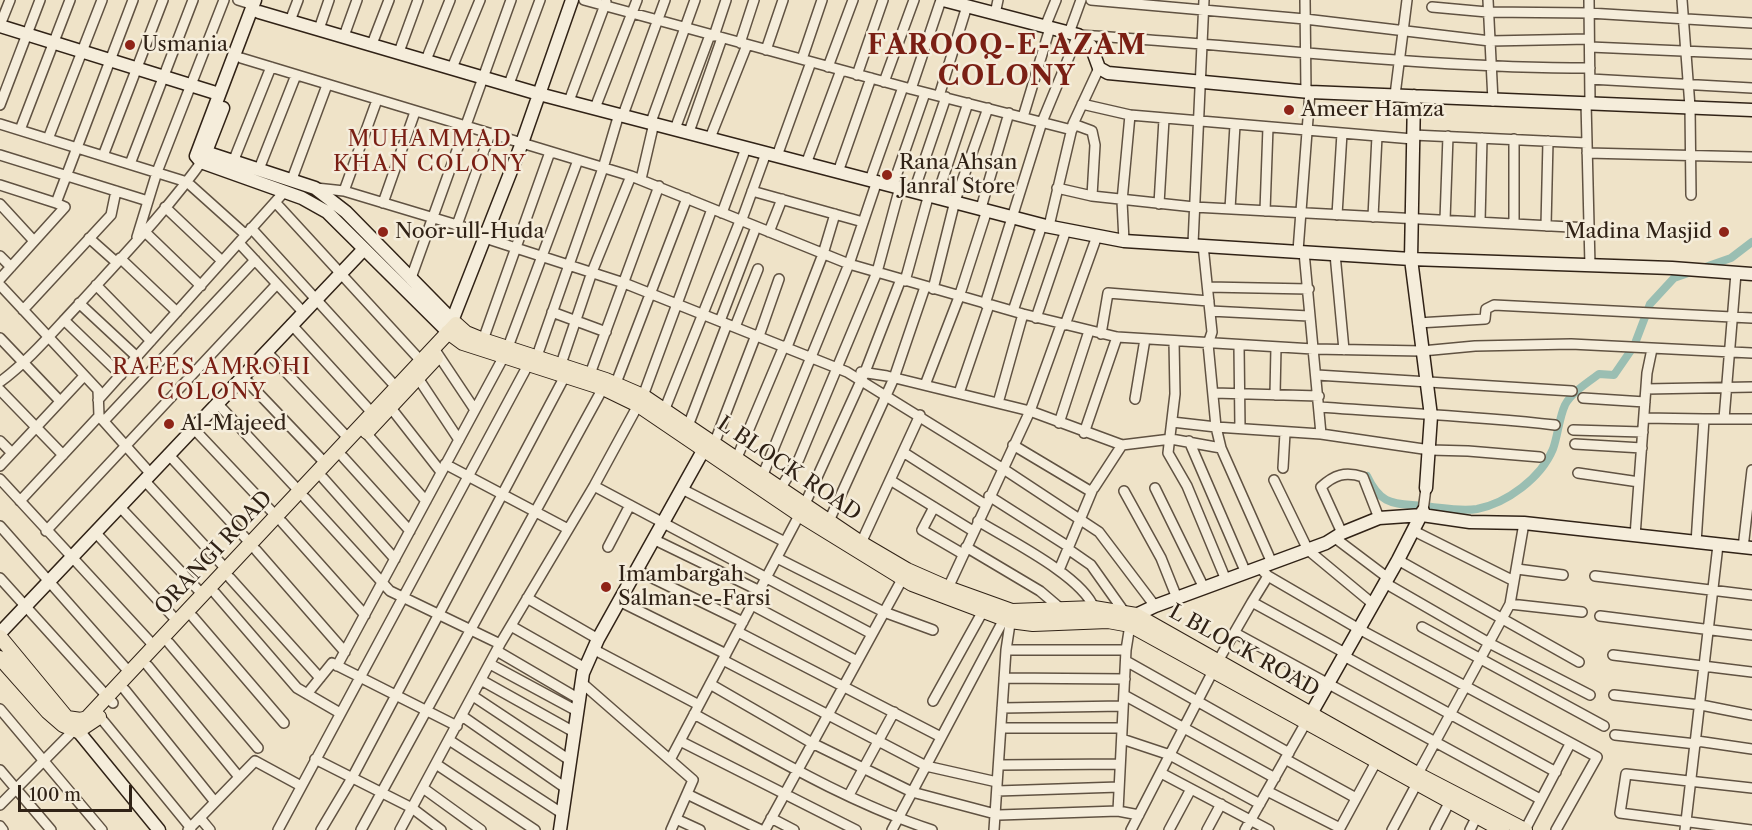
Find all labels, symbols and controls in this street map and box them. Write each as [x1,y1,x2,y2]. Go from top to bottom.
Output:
district label: FAROOQ-E-AZAM COLONY [867,30,1147,93]
place label: Usmania [142,32,228,58]
marker: Usmania [123,38,137,52]
place label: Ameer Hamza [1301,97,1444,123]
marker: Ameer Hamza [1282,103,1296,117]
district label: MUHAMMAD KHAN COLONY [333,127,527,178]
place label: Rana Ahsan Janral Store [899,150,1017,200]
marker: Rana Ahsan Janral Store [880,168,894,182]
place label: Noor-ull-Huda [395,219,544,245]
place label: Madina Masjid [1564,219,1712,245]
marker: Noor-ull-Huda [376,225,390,239]
marker: Madina Masjid [1717,225,1731,239]
district label: RAEES AMROHI COLONY [112,355,312,406]
place label: Al-Majeed [181,411,287,437]
street label: L BLOCK ROAD [712,412,866,526]
marker: Al-Majeed [162,417,176,431]
street label: ORANGI ROAD [150,486,278,620]
place label: Imambargah Salman-e-Farsi [618,562,771,612]
marker: Imambargah Salman-e-Farsi [599,580,613,594]
street label: L BLOCK ROAD [1165,599,1323,703]
scale bar [21,773,135,811]
text: 100 m [29,784,81,806]

